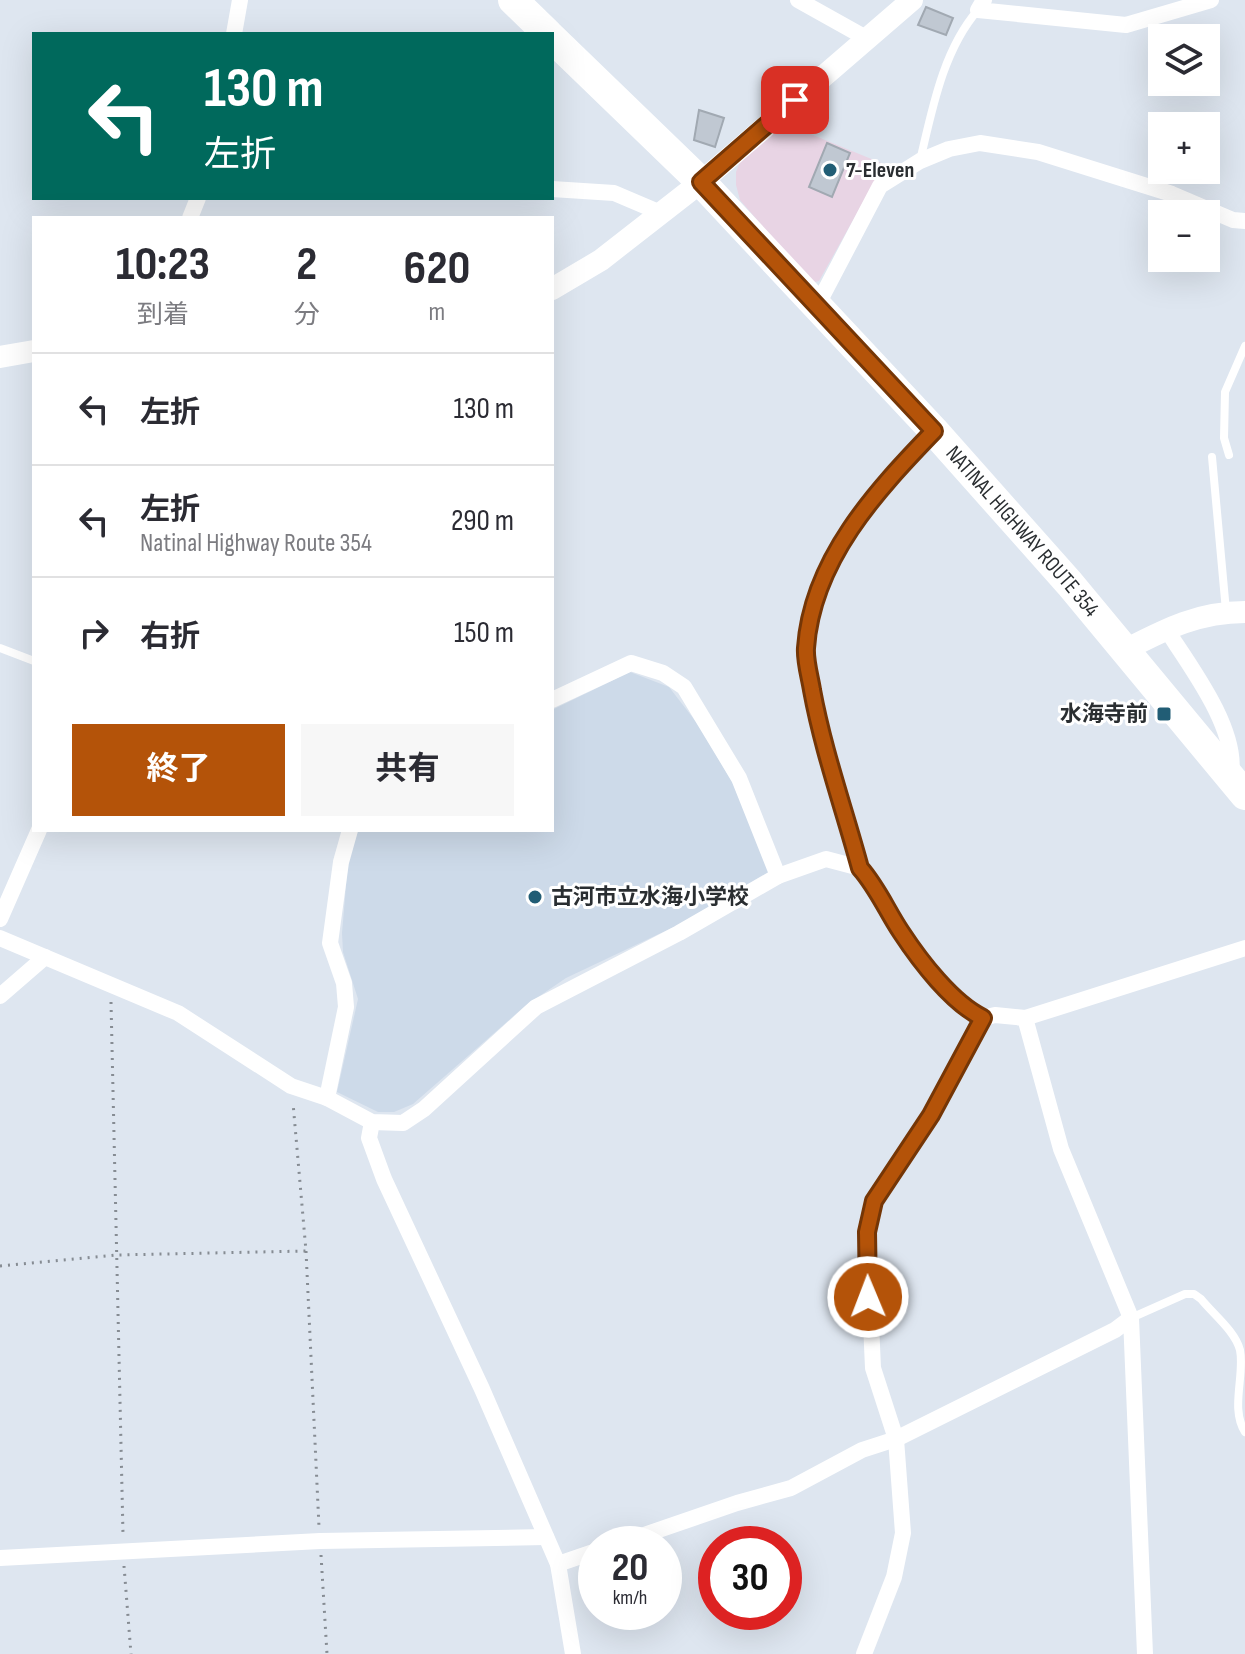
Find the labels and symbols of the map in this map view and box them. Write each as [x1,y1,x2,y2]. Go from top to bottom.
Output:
pin [761,66,829,134]
place label: 7-Eleven [846,157,914,184]
marker: 7-Eleven [821,161,839,179]
street label: NATINAL HIGHWAY ROUTE 354 [940,440,1105,622]
place label: 水海寺前 [1060,701,1148,728]
marker: 水海寺前 [1155,705,1173,723]
place label: 古河市立水海小学校 [551,884,749,911]
marker: 古河市立水海小学校 [526,888,544,906]
position arrow [826,1255,910,1339]
speed limit sign: 30 [698,1526,802,1630]

